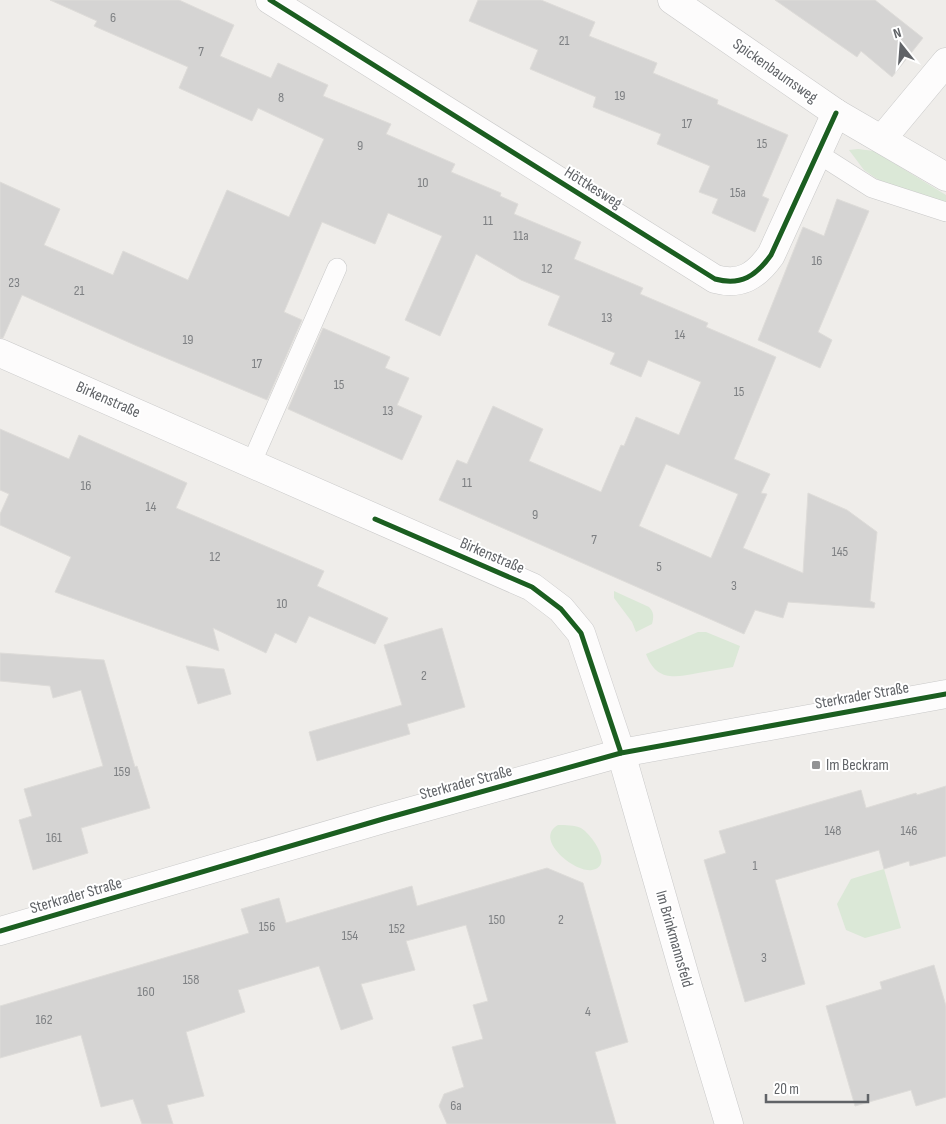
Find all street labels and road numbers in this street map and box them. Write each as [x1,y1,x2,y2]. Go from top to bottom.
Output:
street label: Spickenbaumsweg [729,35,821,107]
street label: Höttkesweg [561,163,625,213]
street label: Birkenstraße [73,377,143,423]
street label: Birkenstraße [457,534,527,578]
street label: Sterkrader Straße [814,678,910,714]
street label: Sterkrader Straße [418,762,514,804]
street label: Sterkrader Straße [28,874,124,918]
street label: Im Brinkmannsfeld [651,888,697,990]

